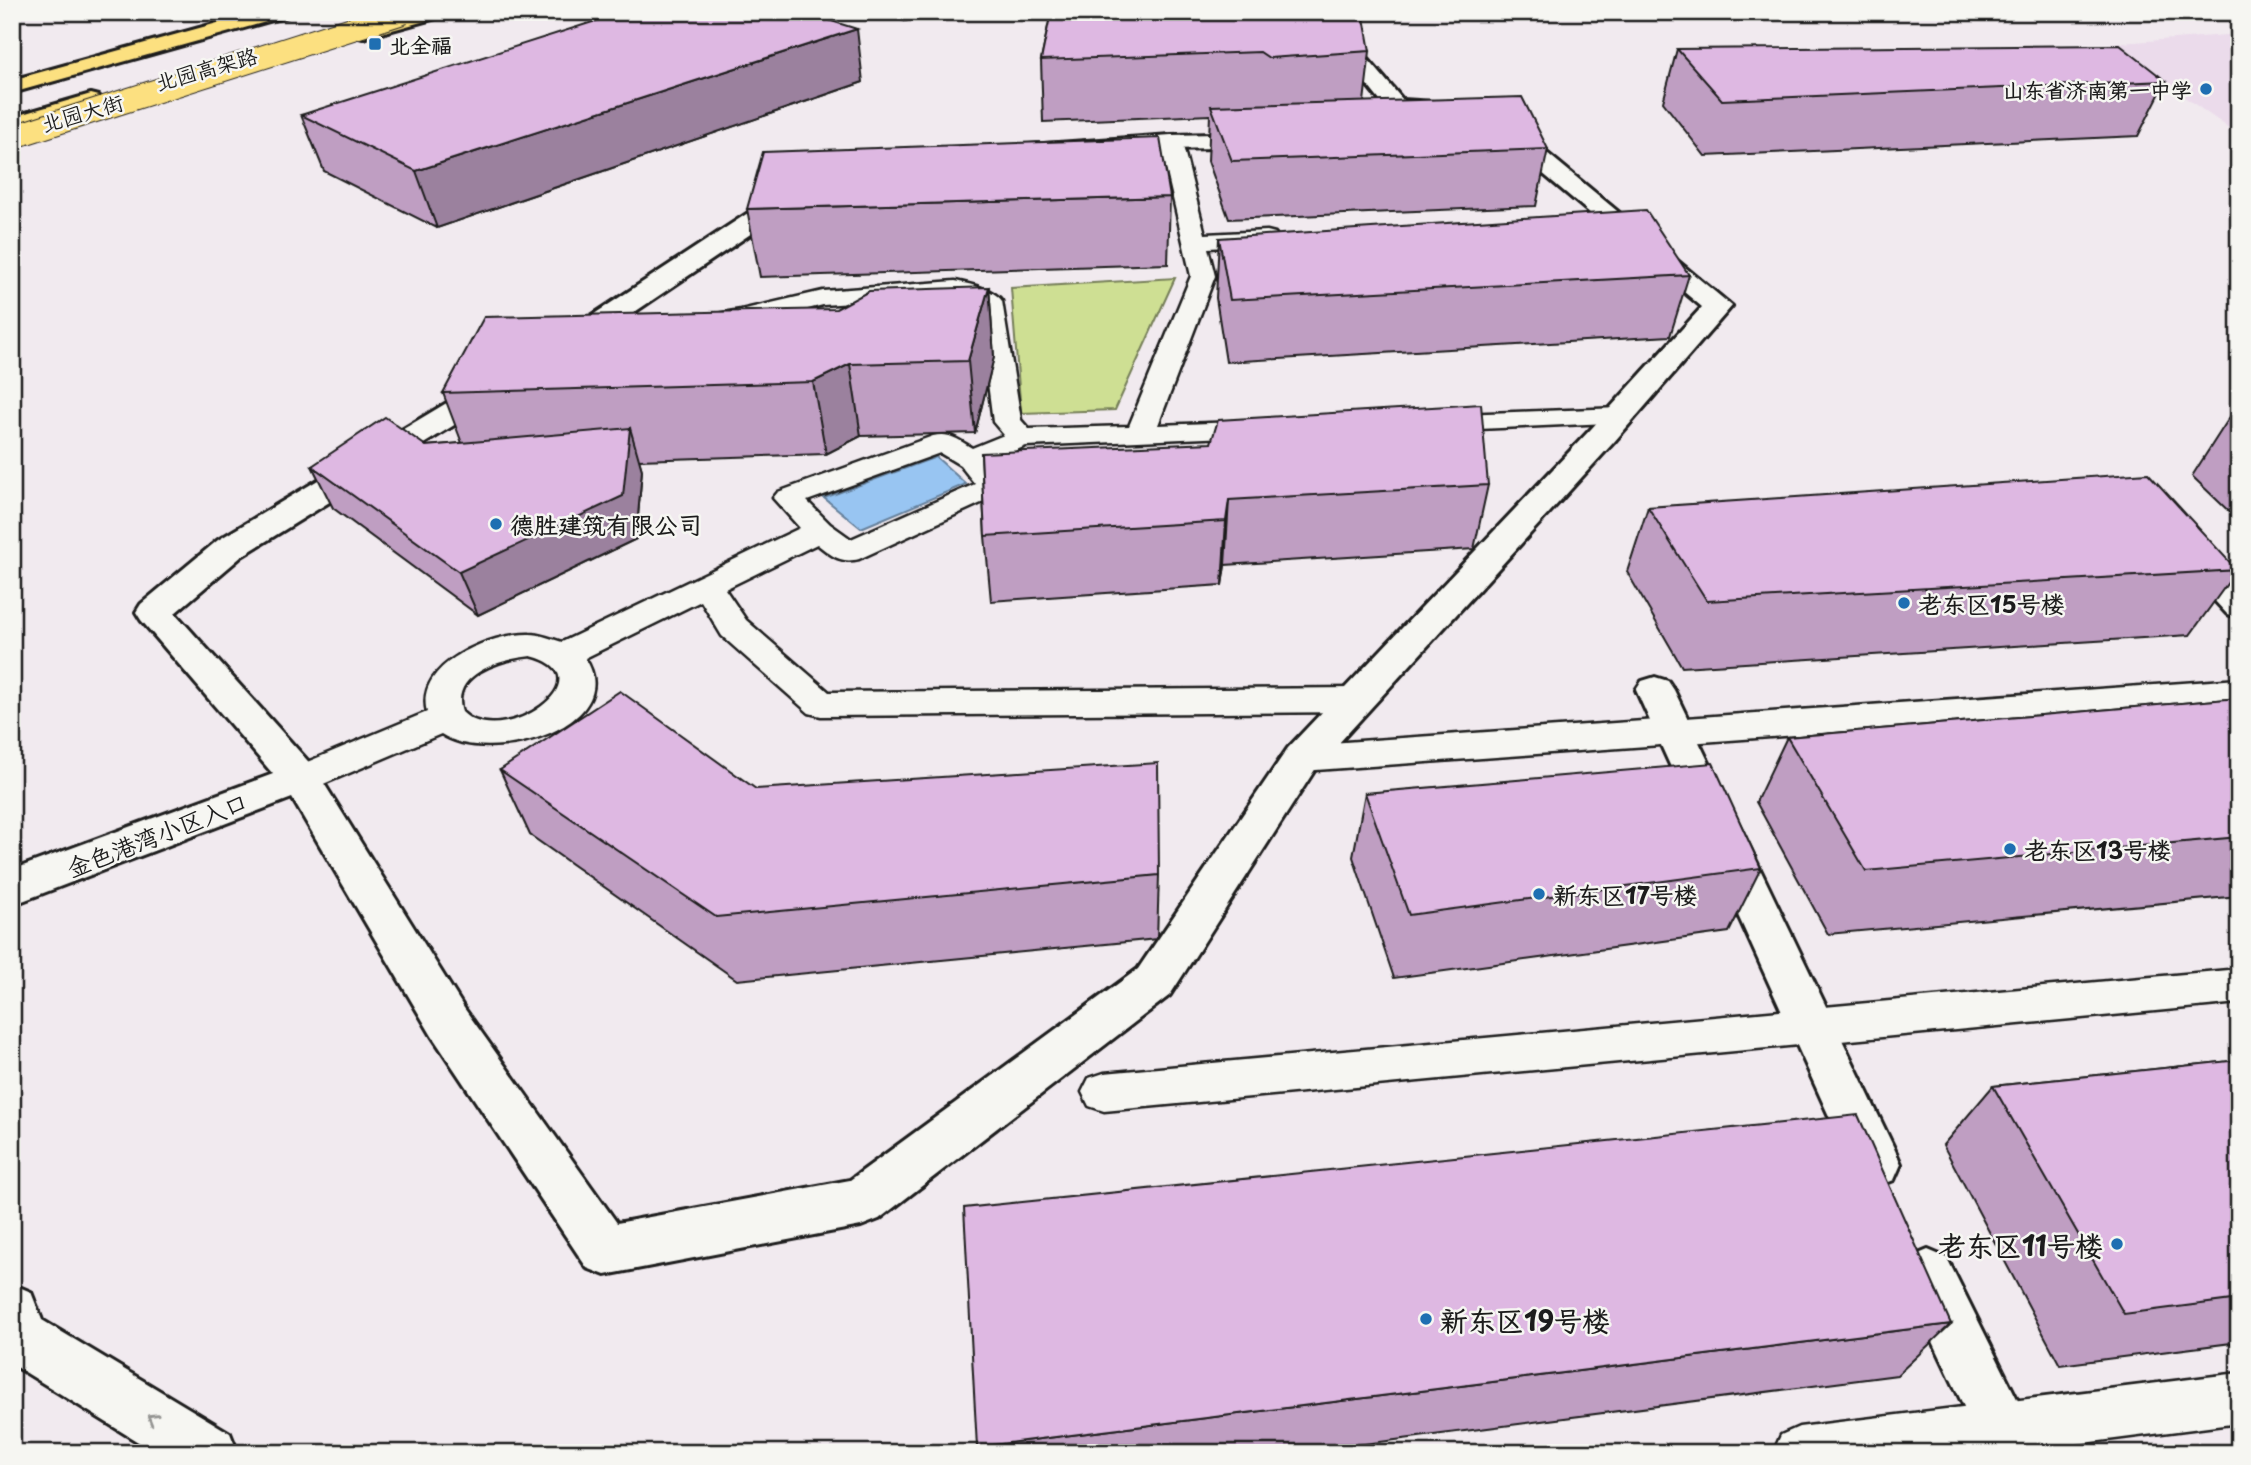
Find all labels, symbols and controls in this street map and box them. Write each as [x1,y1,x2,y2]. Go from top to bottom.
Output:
place label: 北全福 [389,28,452,60]
marker: 北全福 [367,36,383,52]
street label: 北园高架路 [151,38,261,98]
place label: 山东省济南第一中学 [2003,73,2192,105]
marker: 山东省济南第一中学 [2198,81,2214,97]
street label: 北园大街 [37,85,127,139]
place label: 德胜建筑有限公司 [510,506,702,542]
marker: 德胜建筑有限公司 [488,516,504,532]
place label: 老东区15号楼 [1918,585,2065,621]
marker: 老东区15号楼 [1896,595,1912,611]
street label: 金色港湾小区入口 [61,783,253,885]
place label: 老东区13号楼 [2024,831,2171,867]
marker: 老东区13号楼 [2002,841,2018,857]
place label: 新东区17号楼 [1553,876,1698,912]
marker: 新东区17号楼 [1531,886,1547,902]
place label: 老东区11号楼 [1938,1223,2103,1266]
marker: 老东区11号楼 [2109,1236,2125,1252]
place label: 新东区19号楼 [1440,1298,1610,1341]
marker: 新东区19号楼 [1418,1311,1434,1327]
one-way arrow [146,1413,159,1426]

